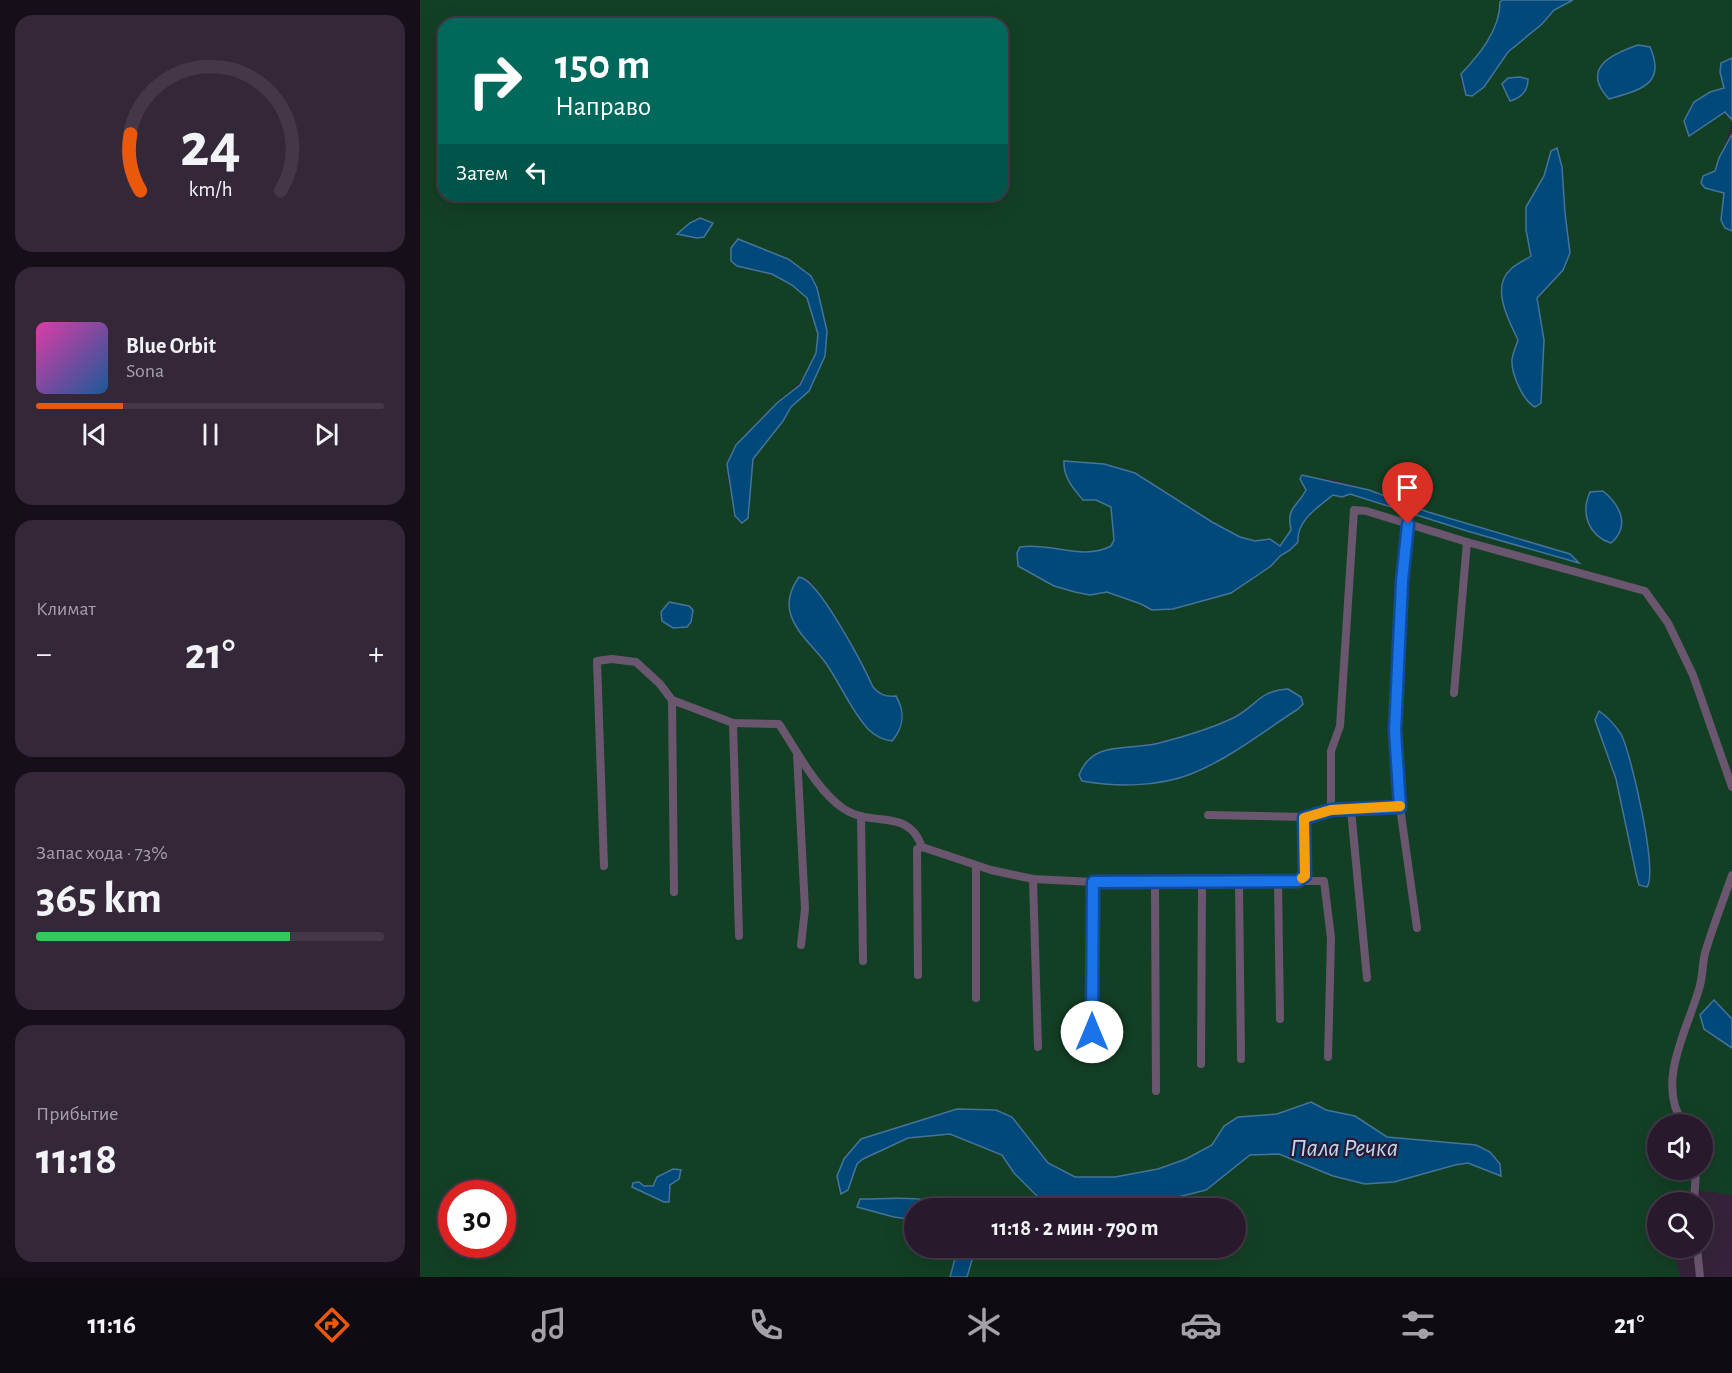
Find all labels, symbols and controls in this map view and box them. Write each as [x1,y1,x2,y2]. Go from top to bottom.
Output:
icon: right [456,42,534,120]
text: 150 m [555,44,650,86]
text: Направо [555,93,651,120]
text: 24 [180,115,240,177]
icon: left [520,156,553,189]
text: Затем [456,162,508,184]
text: km/h [188,179,232,200]
text: Blue Orbit [126,335,216,357]
text: Sona [126,361,164,381]
icon: previous [78,418,111,451]
icon: pause [194,418,227,451]
icon: next [310,418,343,451]
pin [1382,462,1433,524]
icon: arrive [1391,471,1424,504]
text: Климат [36,599,96,619]
text: 21° [185,632,235,677]
text: − [36,638,52,671]
text: + [368,638,384,671]
text: Запас хода · 73% [36,843,168,863]
text: 365 km [36,876,162,921]
position arrow [1060,1000,1124,1064]
text: Прибытие [36,1104,118,1124]
map controls [1647,1114,1713,1258]
button: sound [1647,1114,1713,1180]
water label: Пала Речка [1290,1135,1398,1161]
text: 11:18 [36,1137,117,1182]
speed limit sign: 30 [438,1180,516,1258]
button: search [1647,1192,1713,1258]
text: 11:18 · 2 мин · 790 m [991,1217,1159,1239]
icon: directions [311,1304,353,1346]
icon: music [528,1304,570,1346]
icon: phone [745,1304,787,1346]
icon: climate [963,1304,1005,1346]
icon: car [1180,1304,1222,1346]
icon: filters [1397,1304,1439,1346]
text: 11:16 [88,1311,136,1338]
text: 21° [1614,1311,1644,1338]

